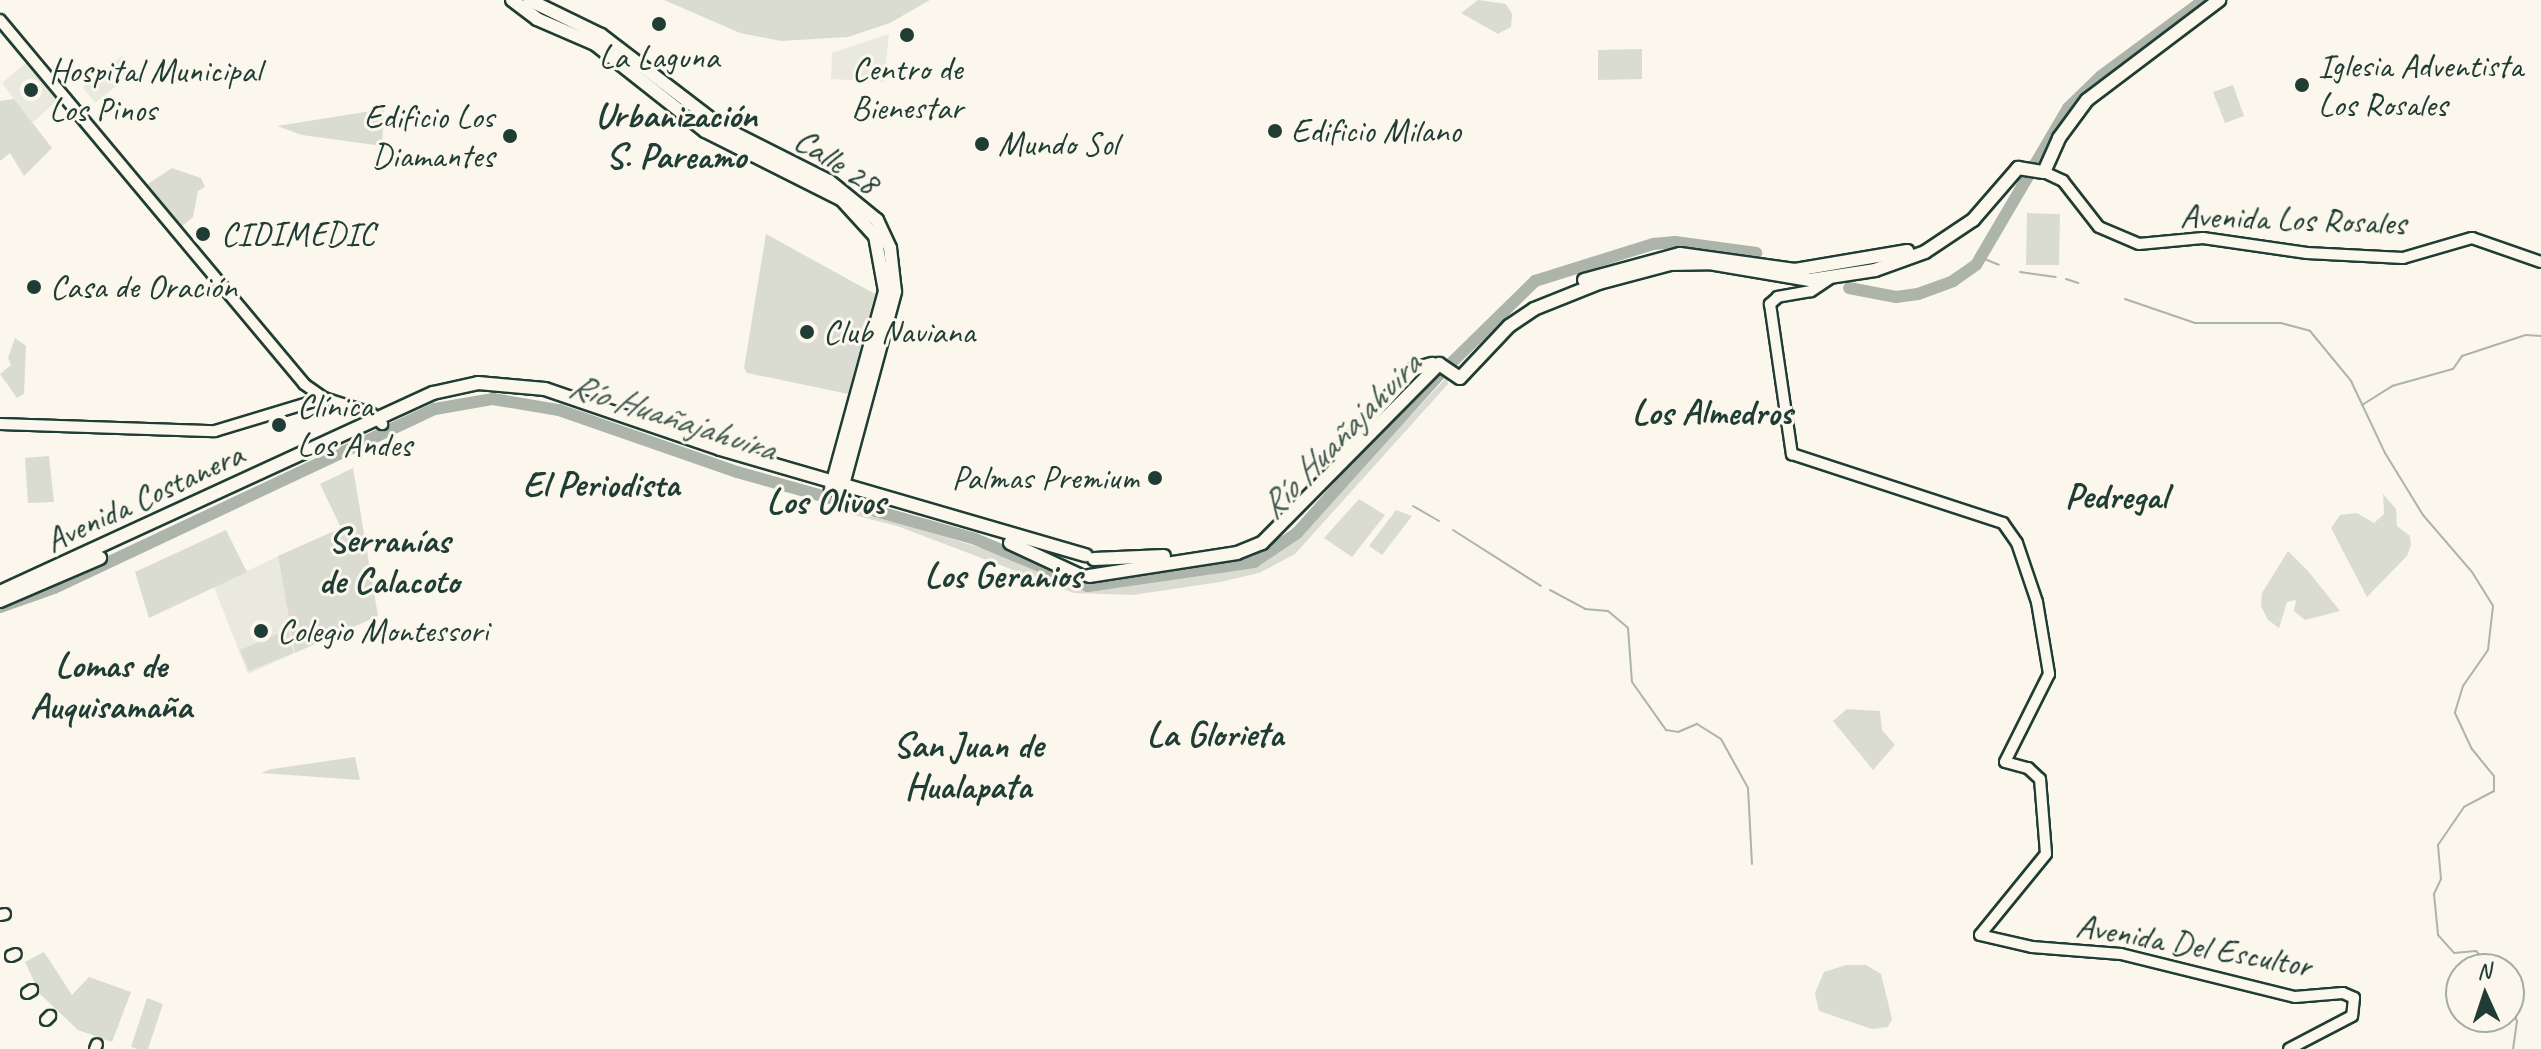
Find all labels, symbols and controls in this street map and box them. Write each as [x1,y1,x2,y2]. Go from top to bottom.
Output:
marker: La Laguna [650,15,668,33]
marker: Centro de Bienestar [898,26,916,44]
place label: La Laguna [599,37,719,77]
place label: Iglesia Adventista Los Rosales [2318,45,2523,124]
place label: Centro de Bienestar [851,48,963,128]
place label: Hospital Municipal Los Pinos [49,50,260,130]
marker: Iglesia Adventista Los Rosales [2293,76,2311,94]
marker: Hospital Municipal Los Pinos [20,79,42,101]
district label: Urbanización S. Pareamo [595,93,757,178]
place label: Edificio Los Diamantes [364,96,494,176]
place label: Edificio Milano [1291,111,1461,151]
street label: Calle 28 [787,119,887,203]
marker: Edificio Milano [1266,122,1284,140]
place label: Mundo Sol [998,124,1118,164]
marker: Edificio Los Diamantes [501,127,519,145]
marker: Mundo Sol [973,135,991,153]
street label: Avenida Los Rosales [2179,195,2407,243]
place label: CIDIMEDIC [221,214,375,254]
marker: CIDIMEDIC [192,223,214,245]
place label: Casa de Oración [50,267,236,307]
marker: Casa de Oración [25,278,43,296]
place label: Club Naviana [823,312,977,352]
marker: Club Naviana [798,323,816,341]
water label: Río Huañajahuira [1250,344,1430,528]
water label: Río Huañajahuira [564,364,780,470]
place label: Clínica Los Andes [297,385,411,464]
district label: Los Almedros [1631,391,1793,435]
marker: Clínica Los Andes [268,414,290,436]
street label: Avenida Costanera [38,433,250,561]
place label: Palmas Premium [952,458,1139,498]
district label: El Periodista [523,463,679,507]
marker: Palmas Premium [1146,469,1164,487]
district label: Pedregal [2065,475,2167,519]
district label: Los Olivos [766,480,886,524]
district label: Serranías de Calacoto [319,518,459,603]
district label: Los Geranios [925,554,1081,598]
place label: Colegio Montessori [277,611,488,651]
marker: Colegio Montessori [252,622,270,640]
district label: Lomas de Auquisamaña [30,643,192,728]
district label: La Glorieta [1146,713,1284,757]
district label: San Juan de Hualapata [893,723,1043,808]
street label: Avenida Del Escultor [2074,904,2314,986]
north arrow [2445,953,2525,1033]
text: N [2476,957,2491,985]

